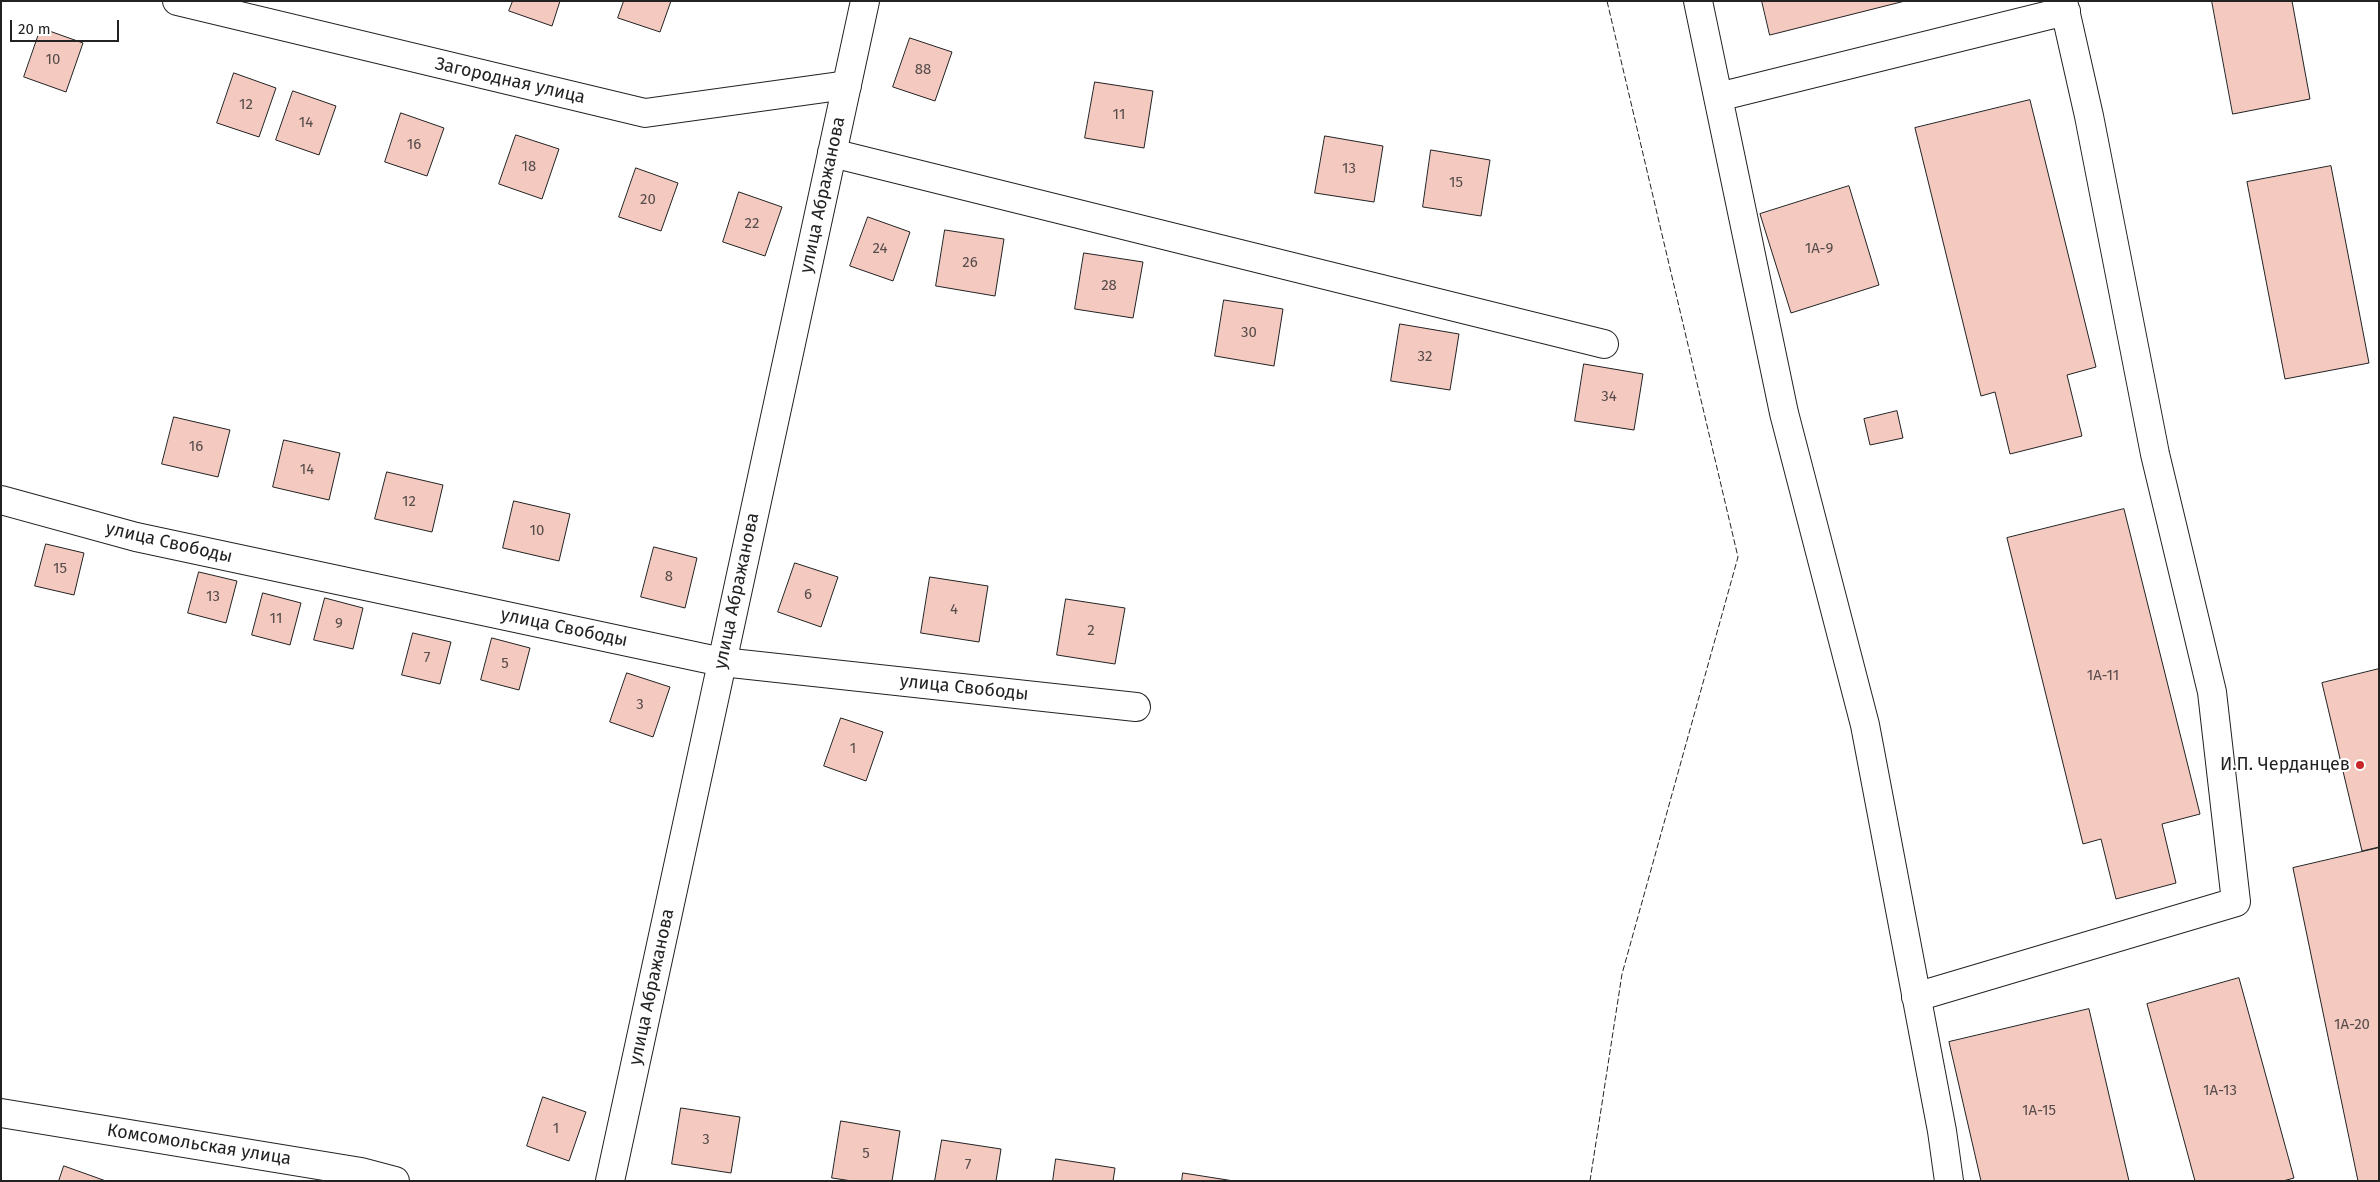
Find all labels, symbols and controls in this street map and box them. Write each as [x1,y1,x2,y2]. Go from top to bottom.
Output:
scale bar [12,10,121,42]
text: 20 m [18,20,51,38]
house number: 10 [46,51,60,69]
street label: Загородная улица [433,53,587,109]
house number: 88 [915,61,931,79]
house number: 12 [239,96,253,114]
house number: 11 [1113,106,1125,124]
house number: 14 [299,114,313,132]
street label: улица Абражанова [796,115,850,275]
house number: 16 [407,136,421,154]
house number: 18 [522,158,536,176]
house number: 13 [1342,160,1356,178]
house number: 15 [1449,174,1463,192]
house number: 20 [640,191,656,209]
house number: 22 [745,215,759,233]
house number: 24 [873,240,887,258]
house number: 1А-9 [1805,240,1833,258]
house number: 26 [962,254,978,272]
house number: 28 [1101,277,1117,295]
house number: 30 [1241,324,1257,342]
house number: 32 [1418,348,1432,366]
house number: 34 [1601,388,1617,406]
house number: 16 [189,438,203,456]
house number: 14 [300,461,314,479]
house number: 12 [402,493,416,511]
street label: улица Абражанова [710,511,764,671]
street label: улица Свободы [104,518,234,568]
house number: 10 [530,522,544,540]
house number: 15 [53,560,67,578]
house number: 8 [665,568,673,586]
house number: 6 [804,586,812,604]
house number: 13 [206,588,220,606]
house number: 4 [950,601,958,619]
street label: улица Свободы [499,604,629,652]
house number: 11 [270,610,282,628]
house number: 9 [335,615,343,633]
house number: 2 [1087,622,1095,640]
house number: 7 [424,649,430,667]
house number: 5 [501,655,509,673]
house number: 1А-11 [2087,667,2119,685]
street label: улица Свободы [899,670,1029,706]
house number: 3 [636,696,644,714]
house number: 1 [850,740,856,758]
place label: И.П. Черданцев [2220,754,2350,776]
marker: И.П. Черданцев [2354,759,2366,771]
street label: улица Абражанова [625,907,679,1067]
house number: 1А-20 [2334,1016,2370,1034]
house number: 1А-13 [2203,1082,2237,1100]
house number: 1А-15 [2022,1102,2056,1120]
street label: Комсомольская улица [105,1120,293,1170]
house number: 1 [553,1120,559,1138]
house number: 3 [702,1131,710,1149]
house number: 5 [862,1145,870,1163]
house number: 7 [965,1156,971,1174]

